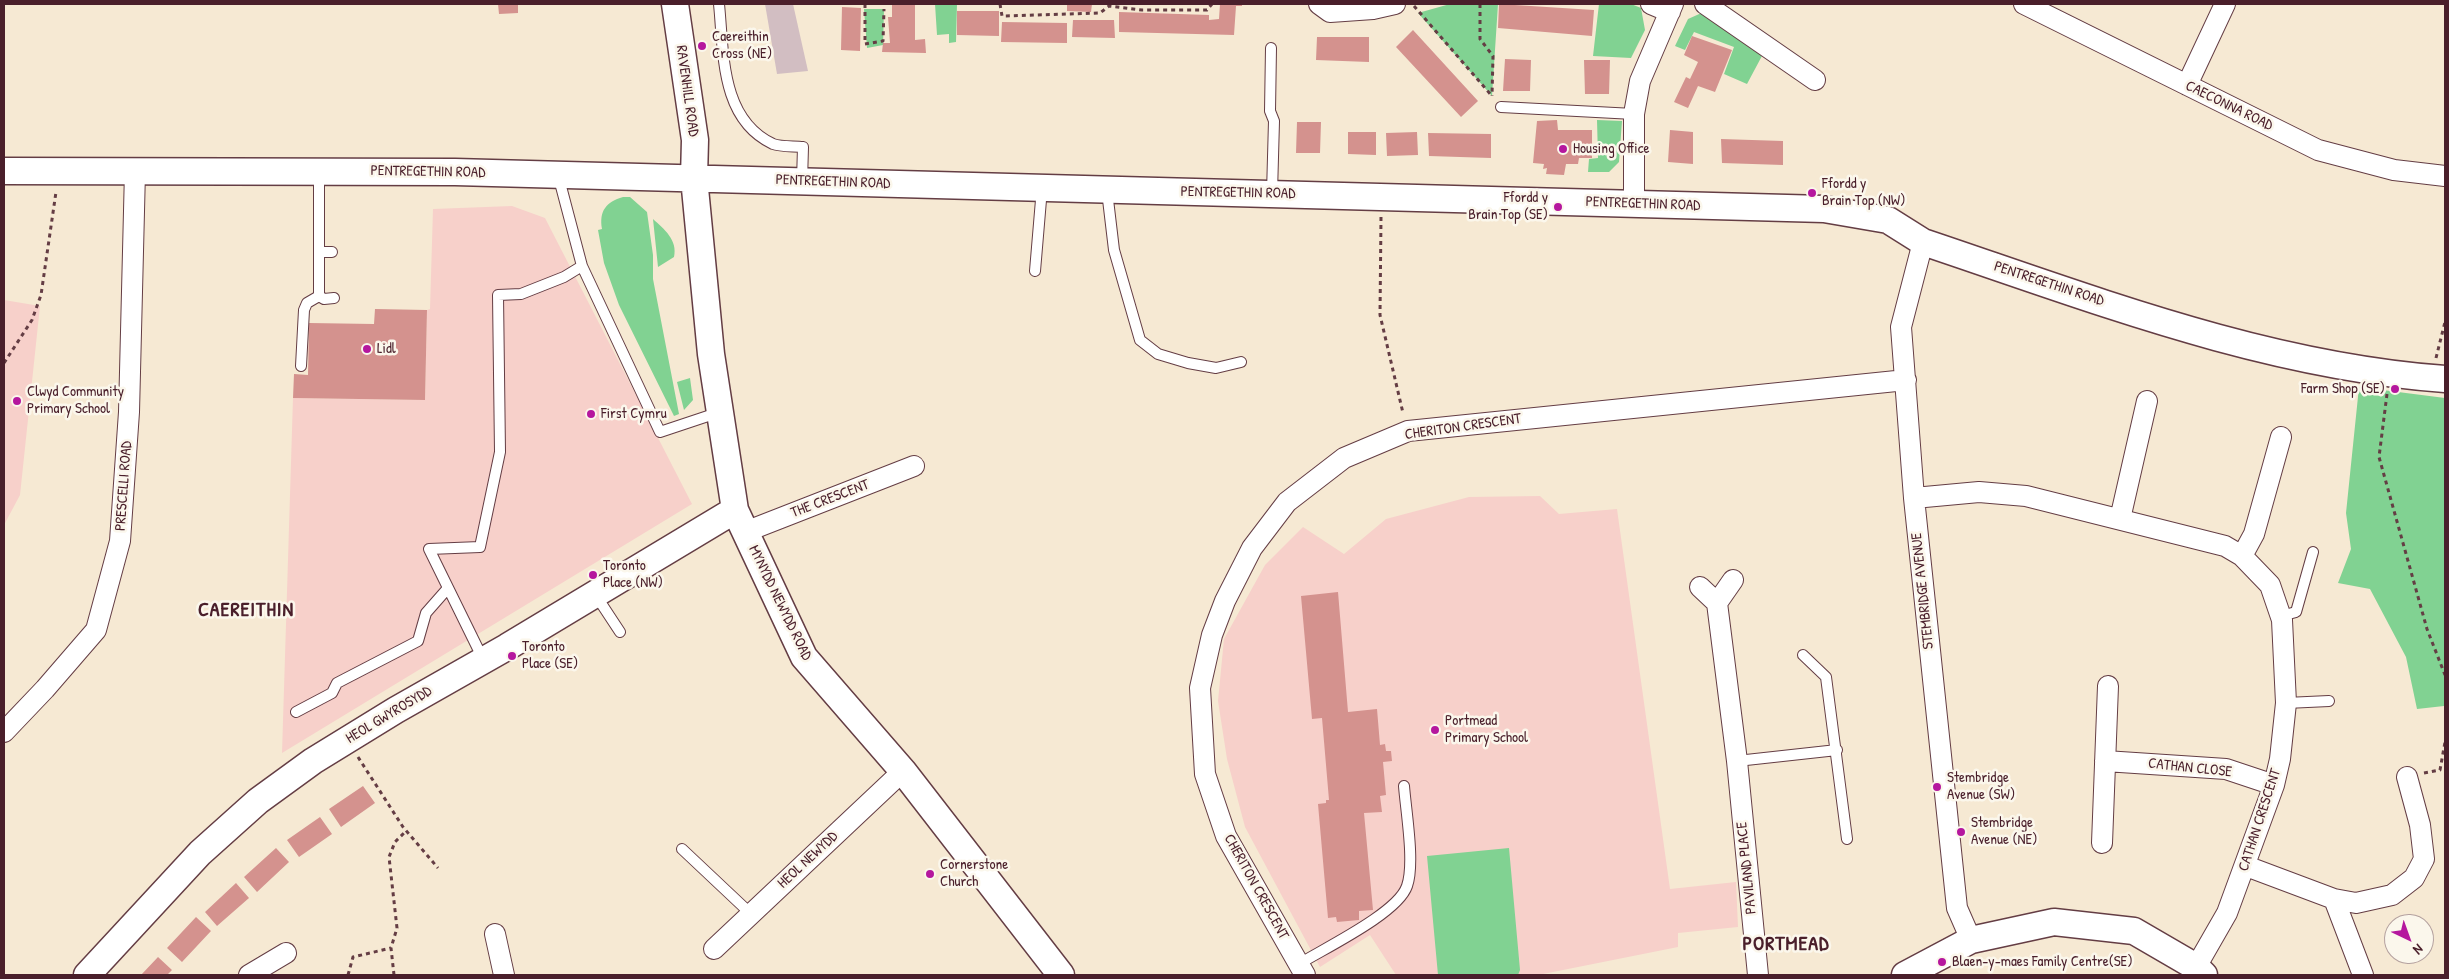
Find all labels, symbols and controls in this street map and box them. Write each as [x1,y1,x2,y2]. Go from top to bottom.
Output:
place label: Caereithin Cross (NE) [712,28,772,63]
marker: Caereithin Cross (NE) [696,40,708,52]
street label: RAVENHILL ROAD [672,44,702,138]
street label: CAECONNA ROAD [2182,77,2276,135]
place label: Housing Office [1573,140,1649,158]
marker: Housing Office [1557,143,1569,155]
street label: PENTREGETHIN ROAD [370,162,486,182]
street label: PENTREGETHIN ROAD [775,171,891,193]
place label: Ffordd y Brain Top (NW) [1822,175,1905,210]
street label: PENTREGETHIN ROAD [1180,183,1296,203]
marker: Ffordd y Brain Top (NW) [1806,187,1818,199]
place label: Ffordd y Brain Top (SE) [1468,189,1548,224]
street label: PENTREGETHIN ROAD [1585,193,1701,215]
marker: Ffordd y Brain Top (SE) [1552,201,1564,213]
street label: PENTREGETHIN ROAD [1992,258,2106,310]
place label: Lidl [377,340,396,358]
marker: Lidl [361,343,373,355]
place label: Farm Shop (SE) [2301,380,2385,398]
place label: Clwyd Community Primary School [27,383,124,418]
marker: Farm Shop (SE) [2389,383,2401,395]
marker: Clwyd Community Primary School [11,395,23,407]
place label: First Cymru [601,405,667,423]
marker: First Cymru [585,408,597,420]
street label: CHERITON CRESCENT [1404,410,1522,444]
street label: PRESCELLI ROAD [112,440,136,532]
street label: THE CRESCENT [788,476,872,522]
street label: STEMBRIDGE AVENUE [1908,532,1938,650]
street label: MYNYDD NEWYDD ROAD [744,543,816,663]
place label: Toronto Place (NW) [603,557,663,592]
marker: Toronto Place (NW) [587,569,599,581]
district label: CAEREITHIN [197,599,295,623]
place label: Toronto Place (SE) [522,638,578,673]
marker: Toronto Place (SE) [506,650,518,662]
street label: HEOL GWYROSYDD [343,682,435,748]
place label: Portmead Primary School [1445,712,1528,747]
marker: Portmead Primary School [1429,724,1441,736]
street label: CATHAN CLOSE [2147,755,2233,781]
street label: CATHAN CRESCENT [2235,766,2285,874]
place label: Stembridge Avenue (SW) [1947,769,2015,804]
marker: Stembridge Avenue (SW) [1931,781,1943,793]
place label: Stembridge Avenue (NE) [1971,814,2038,849]
street label: PAVILAND PLACE [1733,821,1761,915]
marker: Stembridge Avenue (NE) [1955,826,1967,838]
street label: HEOL NEWYDD [774,828,842,892]
street label: CHERITON CRESCENT [1220,831,1292,943]
place label: Cornerstone Church [940,856,1008,891]
marker: Cornerstone Church [924,868,936,880]
north arrow [2384,914,2434,964]
district label: PORTMEAD [1741,933,1831,957]
text: N [2410,940,2428,959]
place label: Blaen-y-maes Family Centre(SE) [1952,953,2133,971]
marker: Blaen-y-maes Family Centre(SE) [1936,956,1948,968]

